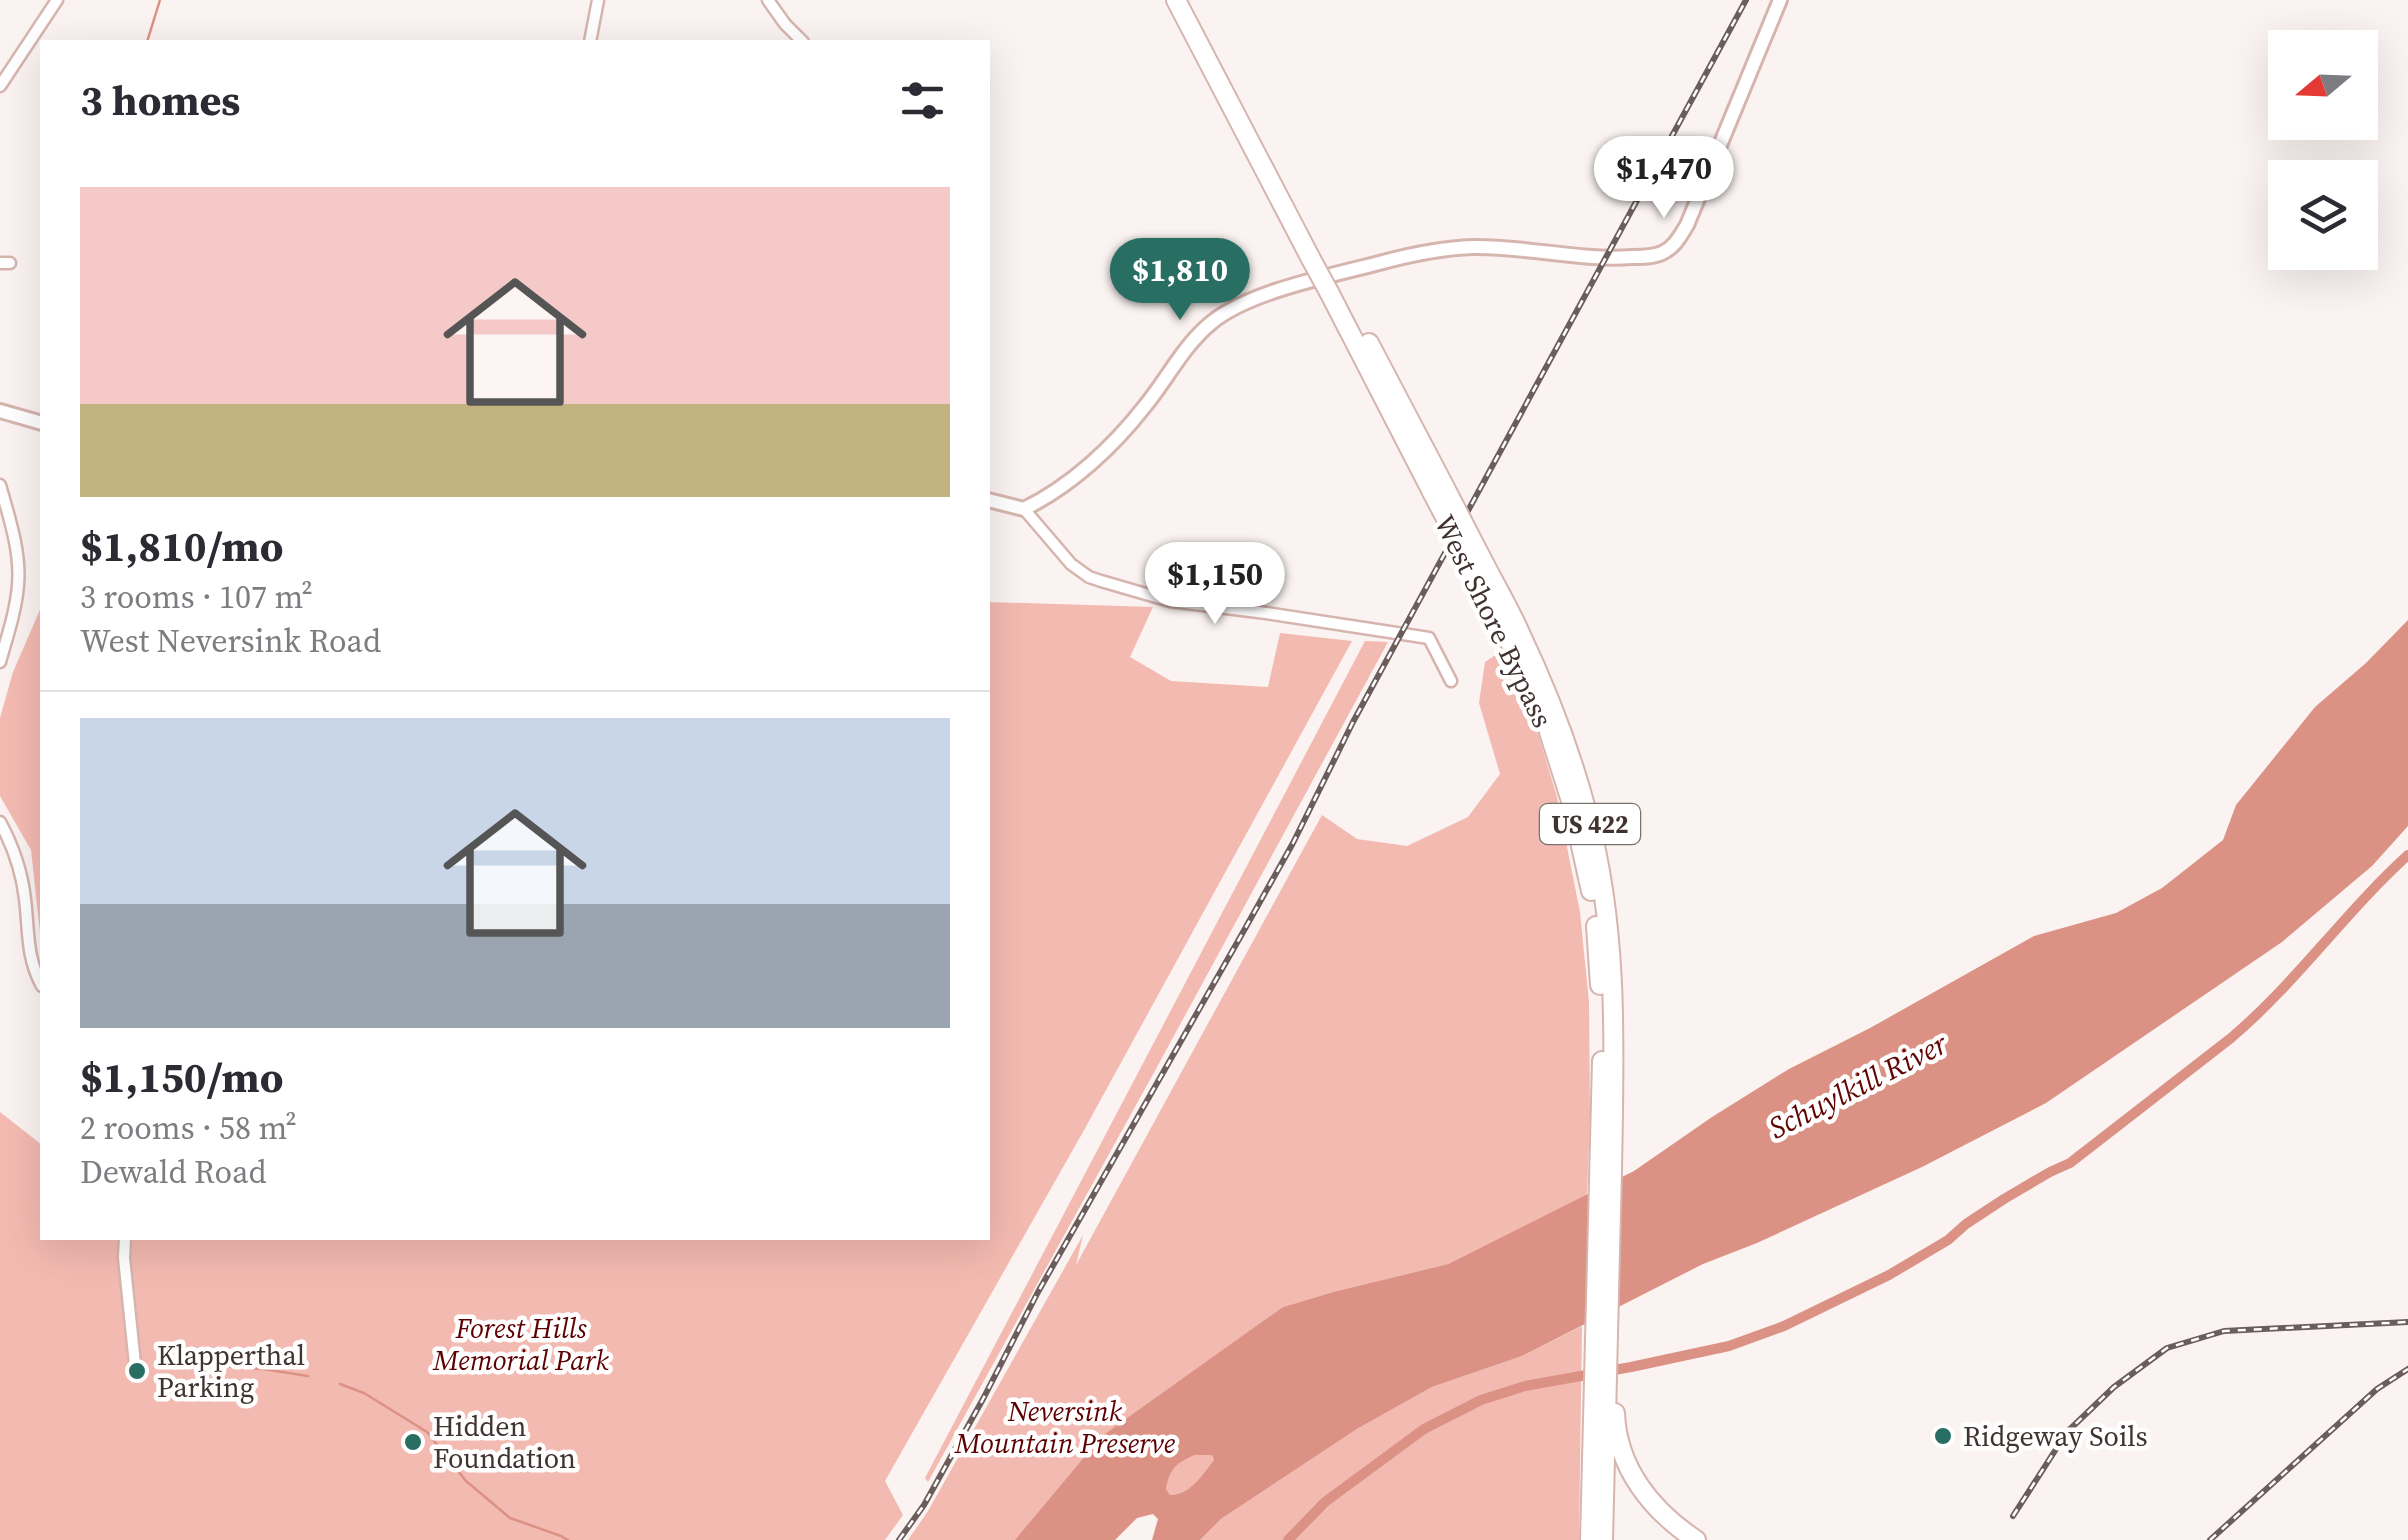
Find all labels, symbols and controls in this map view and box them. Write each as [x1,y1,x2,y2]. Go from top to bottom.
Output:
north arrow [2268,30,2378,140]
map controls [2268,30,2378,270]
text: 3 homes [80,71,240,129]
icon: filters [895,73,950,128]
pin: $1,470 [1583,136,1745,221]
text: $1,470 [1616,146,1712,190]
button: layers [2268,160,2378,270]
pin: $1,810 [1099,238,1261,323]
text: $1,810 [1132,248,1228,292]
icon: home [425,252,605,432]
street label: West Shore Bypass [1426,508,1562,734]
text: $1,810/mo [80,517,283,575]
pin: $1,150 [1134,542,1296,627]
text: $1,150 [1167,552,1263,596]
text: 3 rooms · 107 m² [80,575,313,619]
text: West Neversink Road [80,619,381,663]
icon: home [425,783,605,963]
road number: US 422 [1540,804,1640,844]
water label: Schuylkill River [1761,1022,1955,1148]
text: $1,150/mo [80,1048,283,1106]
text: 2 rooms · 58 m² [80,1106,297,1150]
text: Dewald Road [80,1150,267,1194]
park label: Forest Hills Memorial Park [432,1309,610,1379]
place label: Klapperthal Parking [157,1336,305,1406]
marker: Klapperthal Parking [126,1360,148,1382]
park label: Neversink Mountain Preserve [954,1392,1176,1462]
place label: Hidden Foundation [433,1407,576,1477]
place label: Ridgeway Soils [1963,1417,2148,1455]
marker: Ridgeway Soils [1932,1425,1954,1447]
marker: Hidden Foundation [402,1431,424,1453]

